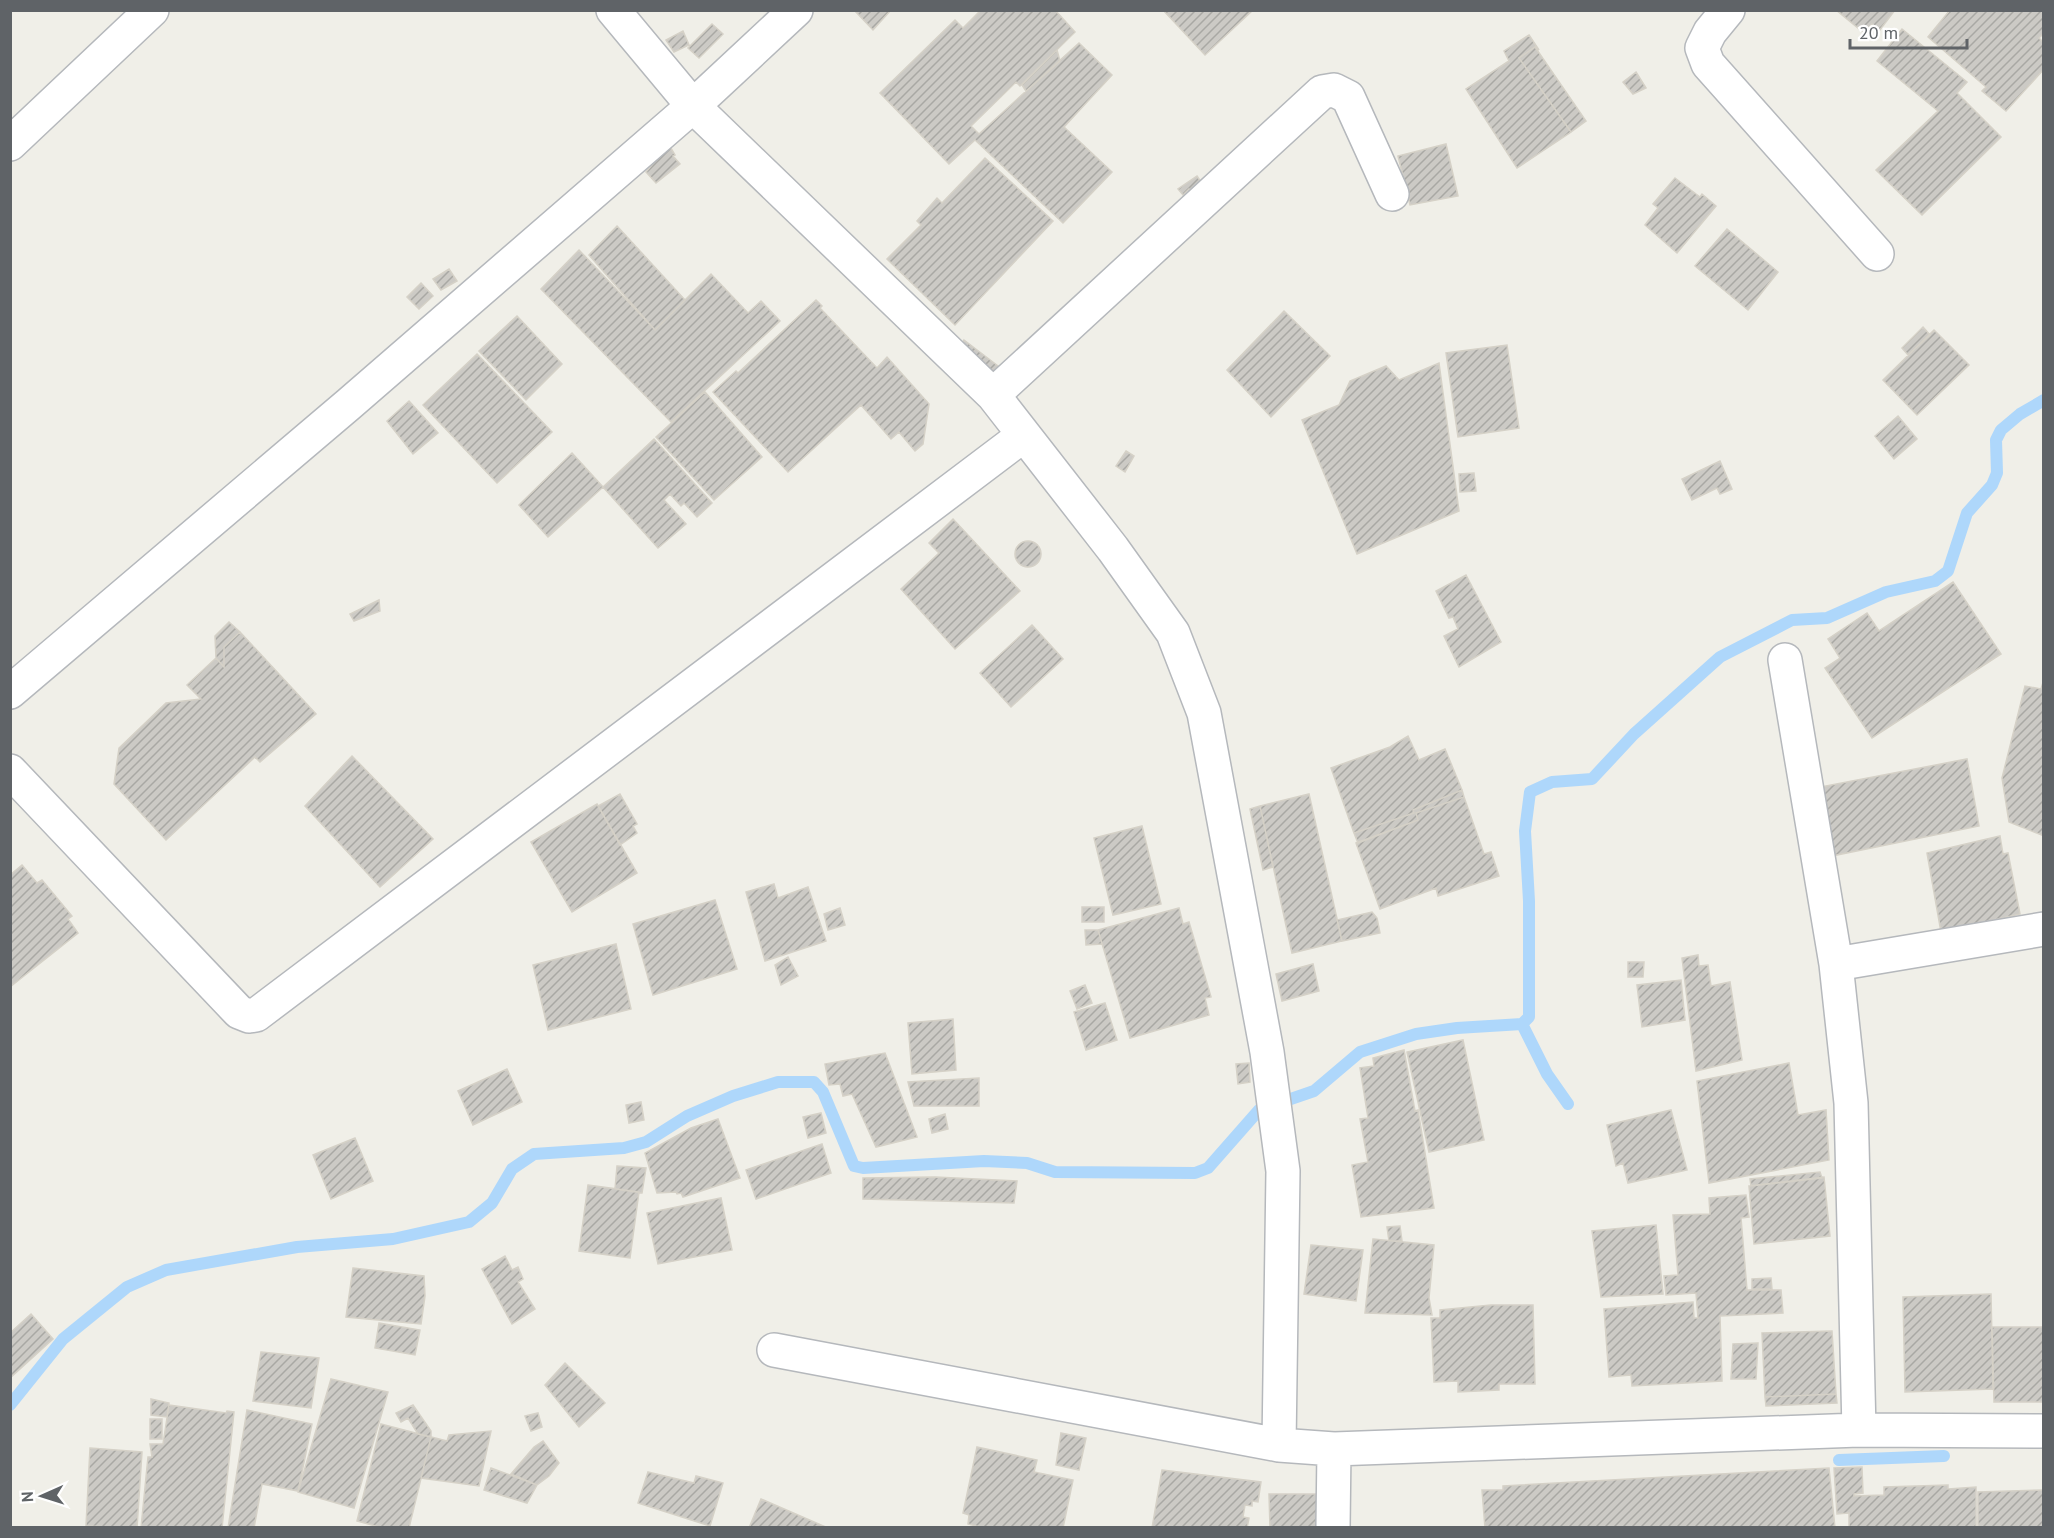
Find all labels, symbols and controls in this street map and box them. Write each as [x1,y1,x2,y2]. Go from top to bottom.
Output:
scale bar [1850,12,1967,50]
text: 20 m [1859,21,1898,44]
north arrow [12,1466,72,1526]
text: N [17,1491,37,1503]

